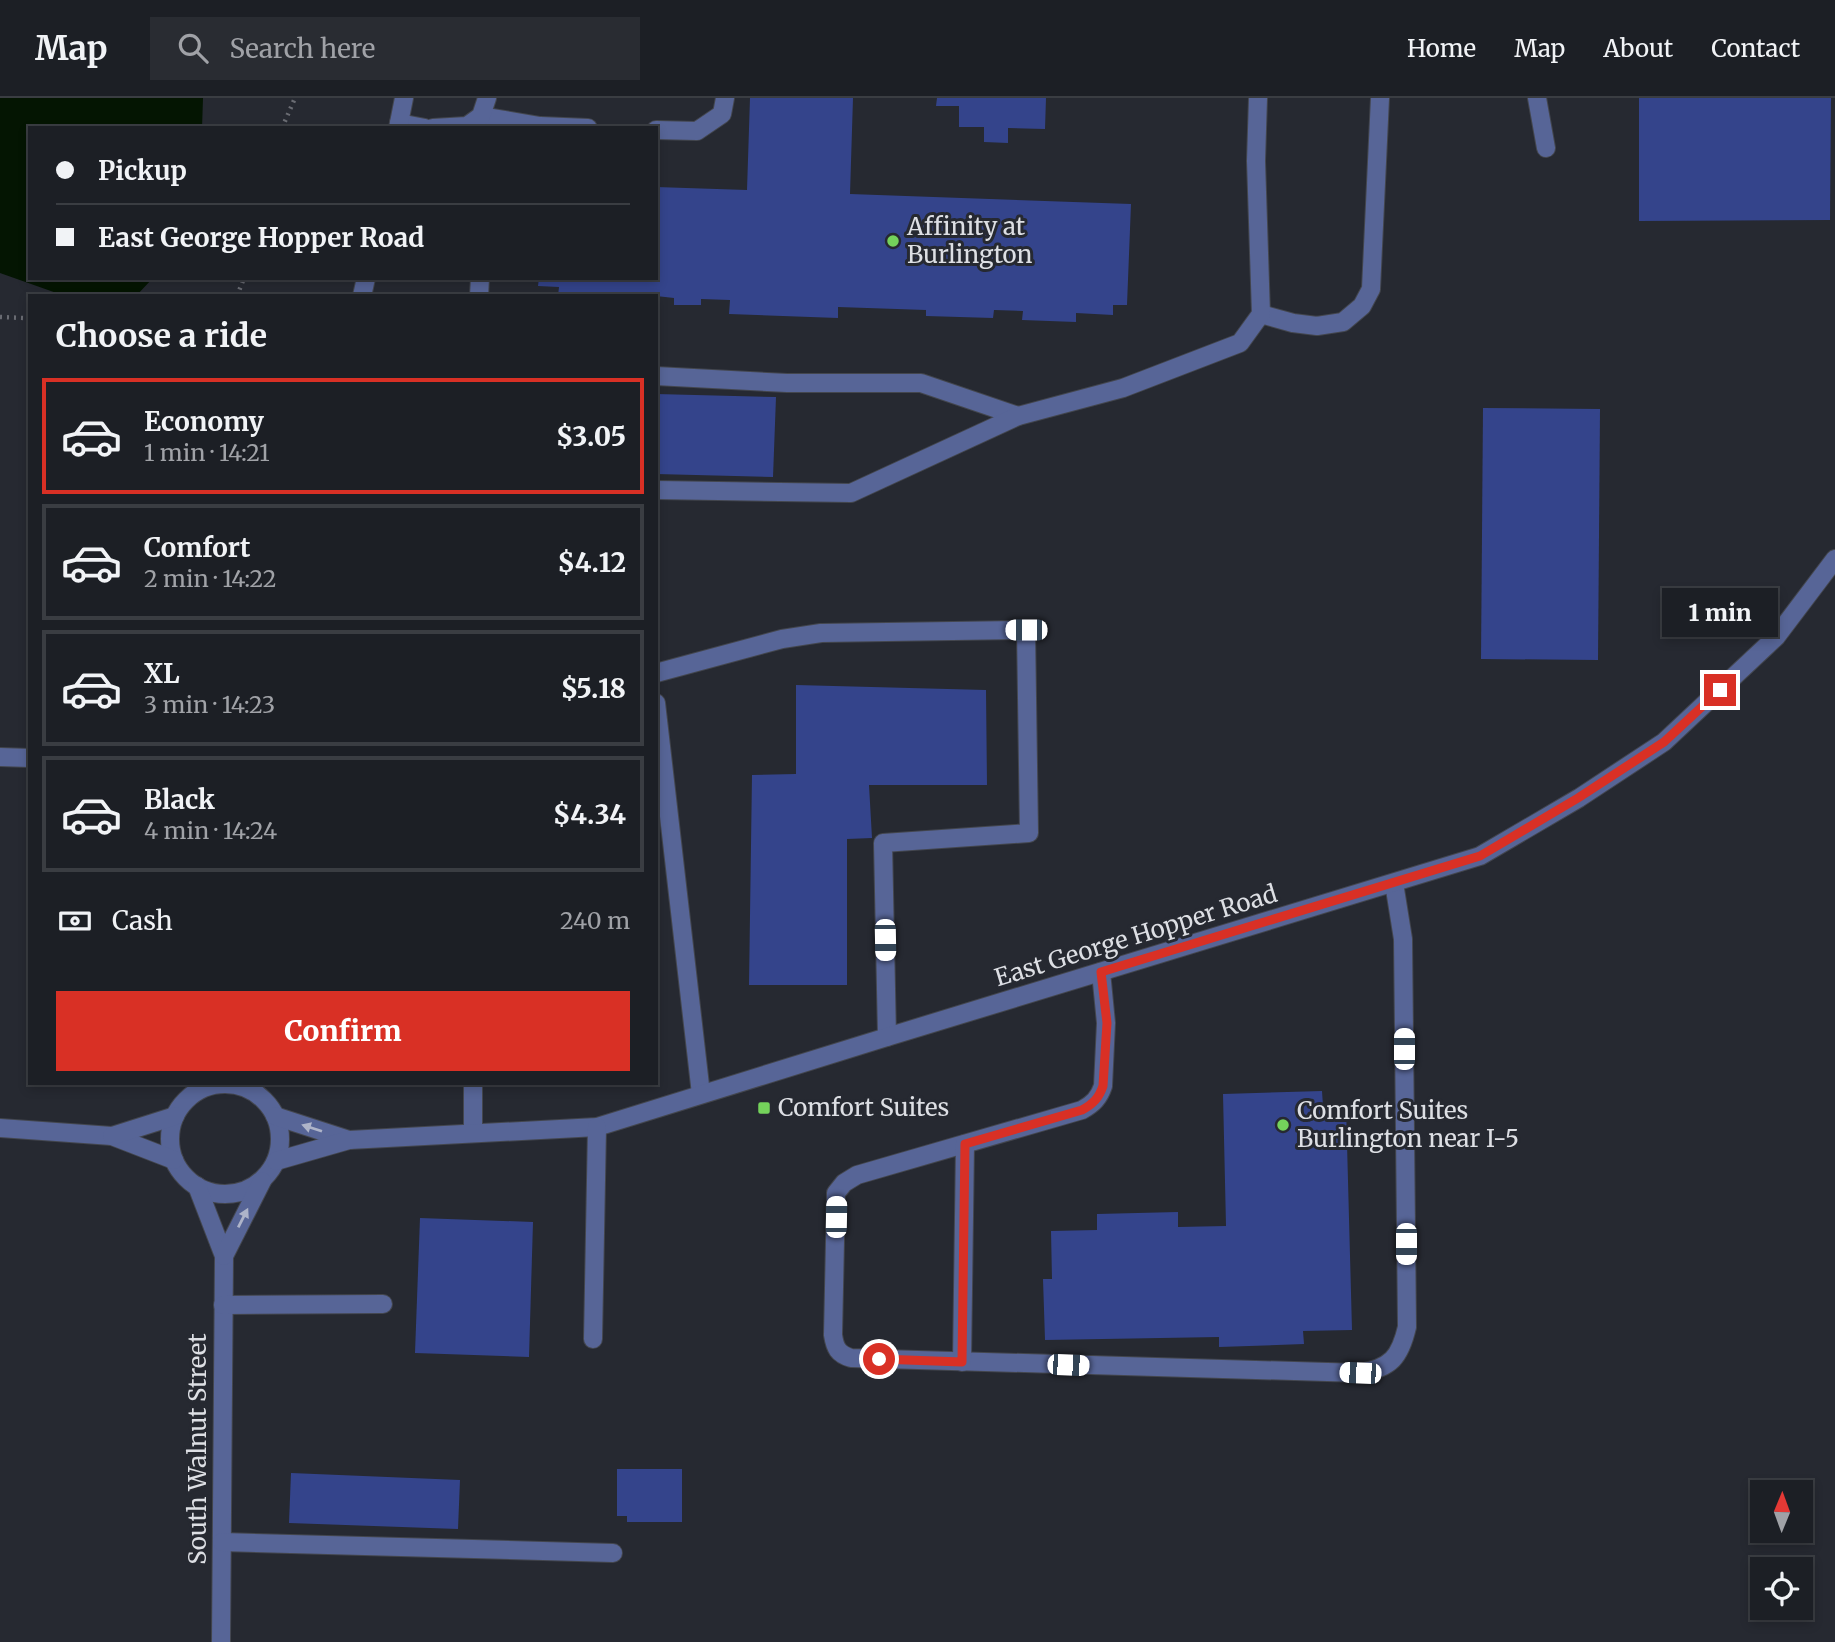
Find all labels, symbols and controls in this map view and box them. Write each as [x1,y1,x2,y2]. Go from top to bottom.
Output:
search box [150,17,640,80]
text: Map [35,28,108,69]
icon: search [174,29,212,67]
text: Search here [230,32,375,65]
text: Home [1407,33,1476,64]
text: Map [1514,33,1565,64]
text: About [1603,33,1673,64]
text: Contact [1711,33,1800,64]
text: Pickup [98,154,187,187]
place label: Affinity at Burlington [906,211,1033,270]
text: East George Hopper Road [98,221,424,254]
marker: Affinity at Burlington [885,233,901,249]
text: Choose a ride [56,316,267,356]
icon: car [60,405,123,468]
text: Economy [144,405,264,438]
text: $3.05 [556,420,626,453]
text: 1 min · 14:21 [144,438,270,467]
icon: car [60,531,123,594]
text: Comfort [144,531,250,564]
text: $4.12 [558,546,626,579]
text: 2 min · 14:22 [144,564,277,593]
callout: 1 min [1662,588,1778,638]
text: 1 min [1688,598,1752,627]
car [1006,620,1048,641]
icon: car [60,657,123,720]
text: XL [144,657,180,690]
text: $5.18 [561,672,626,705]
route end [1704,674,1736,706]
text: 3 min · 14:23 [144,690,275,719]
icon: car [60,783,123,846]
text: Black [144,783,215,816]
text: $4.34 [553,798,626,831]
text: 4 min · 14:24 [144,816,277,845]
street label: East George Hopper Road [991,878,1281,993]
icon: cash [56,902,94,940]
text: Cash [112,904,173,937]
text: 240 m [560,906,630,935]
car [875,919,896,961]
button: Confirm [56,991,630,1071]
car [1394,1028,1415,1070]
place label: Comfort Suites [778,1092,949,1123]
place label: Comfort Suites Burlington near I-5 [1297,1095,1519,1154]
marker: Comfort Suites [756,1100,772,1116]
marker: Comfort Suites Burlington near I-5 [1275,1117,1291,1133]
one-way arrow [302,1122,323,1133]
car [826,1196,847,1238]
one-way arrow [238,1208,249,1228]
car [1396,1223,1417,1265]
street label: South Walnut Street [182,1333,213,1565]
route start [863,1343,895,1375]
car [1047,1354,1090,1376]
car [1339,1362,1382,1384]
north arrow [1750,1480,1813,1544]
map controls [1750,1480,1813,1620]
button: locate [1750,1557,1813,1620]

